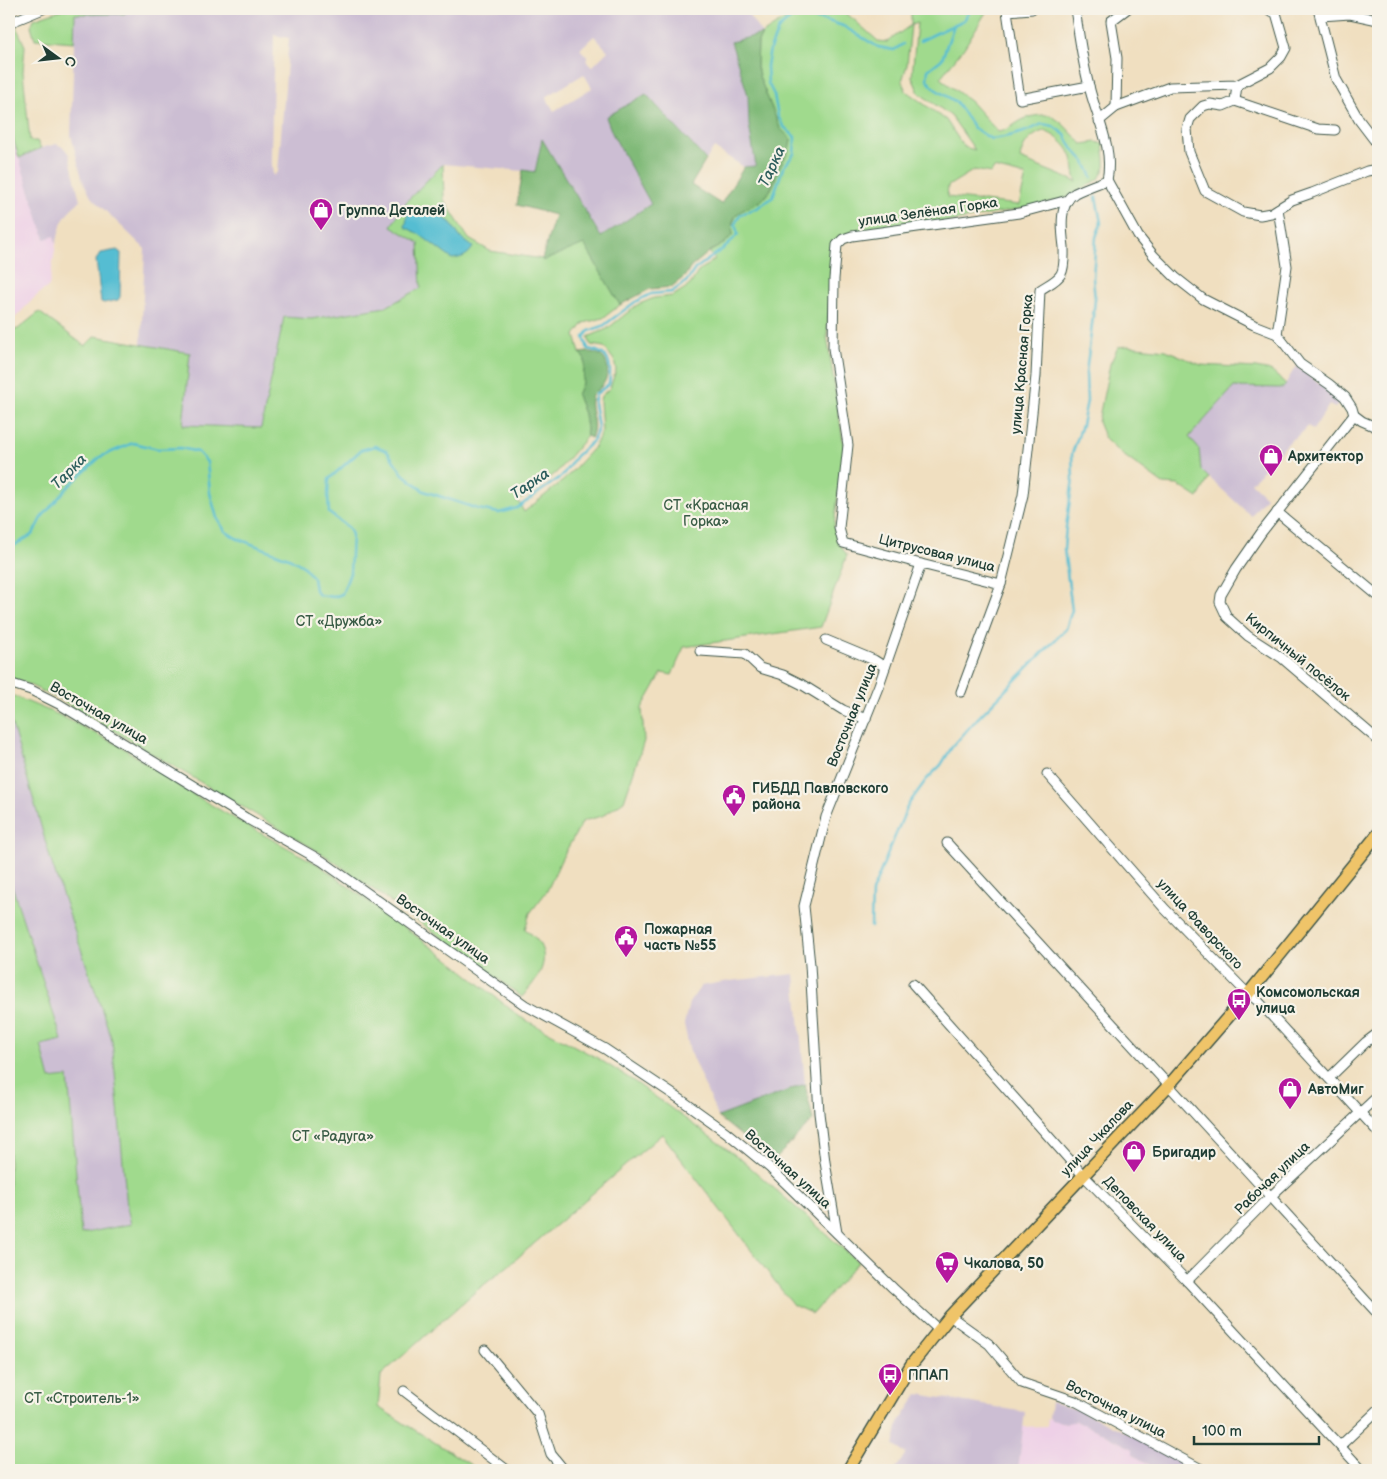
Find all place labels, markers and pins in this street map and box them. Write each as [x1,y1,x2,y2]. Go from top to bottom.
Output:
shop icon: Группа Деталей [308,197,334,231]
place label: Группа Деталей [338,202,445,219]
shop icon: Архитектор [1258,443,1284,477]
place label: Архитектор [1287,448,1364,465]
place label: ГИБДД Павловского района [752,780,889,813]
public building icon: ГИБДД Павловского района [721,783,747,817]
place label: Пожарная часть №55 [644,921,716,954]
public building icon: Пожарная часть №55 [613,924,639,958]
place label: Комсомольская улица [1256,984,1360,1017]
bus stop icon: Комсомольская улица [1226,987,1252,1021]
shop icon: АвтоМиг [1277,1076,1303,1110]
place label: АвтоМиг [1307,1081,1364,1098]
shop icon: Бригадир [1121,1139,1147,1173]
place label: Бригадир [1152,1144,1217,1161]
supermarket icon: Чкалова, 50 [934,1250,960,1284]
place label: Чкалова, 50 [964,1255,1044,1272]
bus stop icon: ППАП [877,1362,903,1396]
place label: ППАП [908,1367,949,1384]

